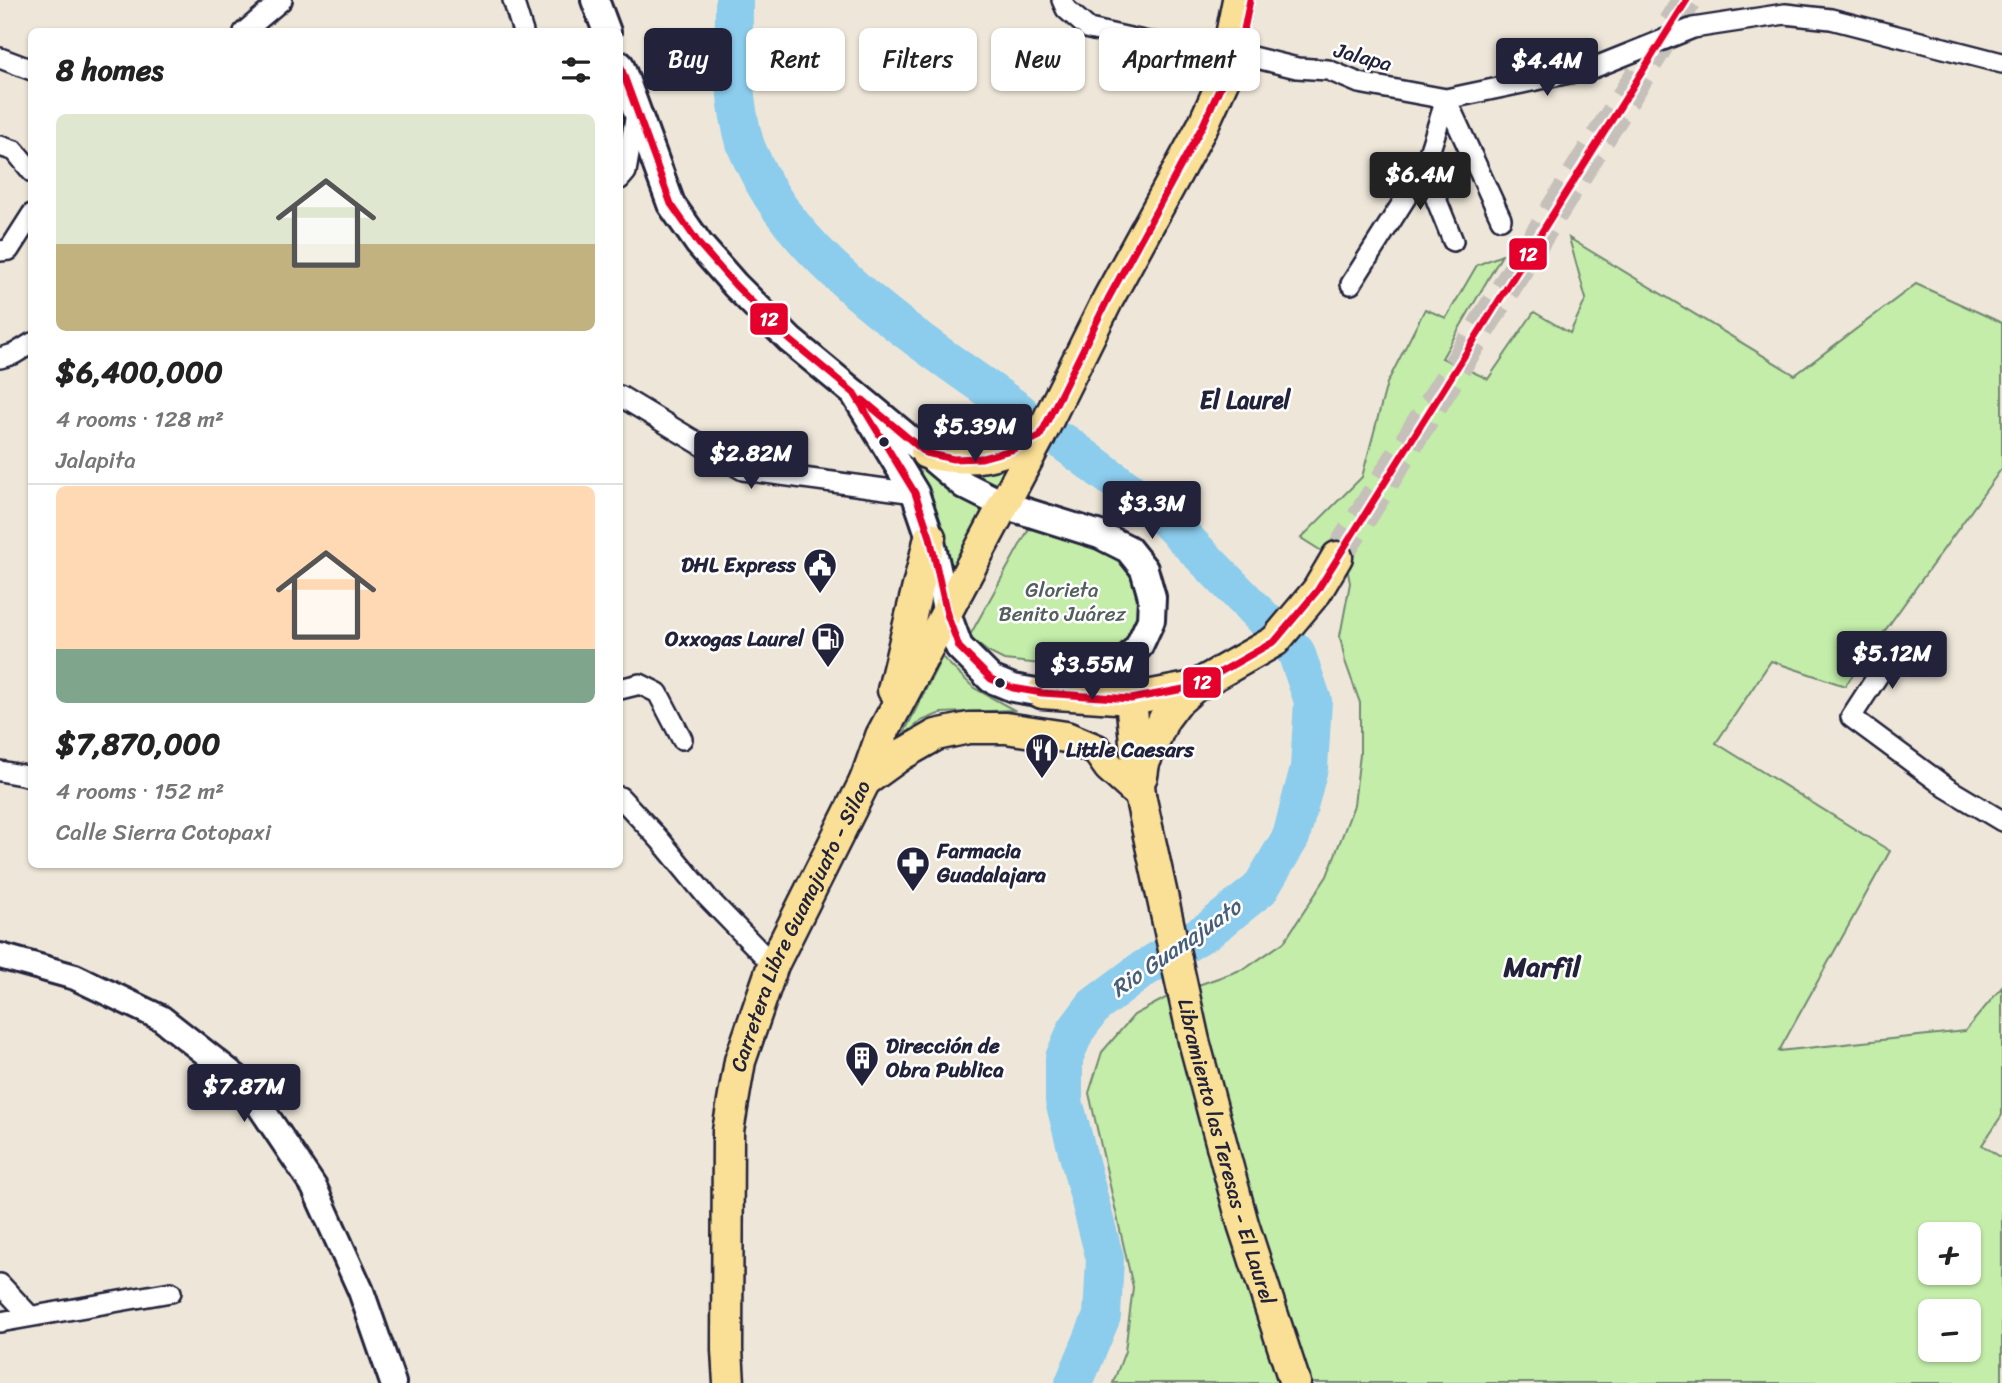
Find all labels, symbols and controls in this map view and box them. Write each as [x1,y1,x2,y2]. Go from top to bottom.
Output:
chip: Buy [644,28,732,91]
chip: Rent [746,28,845,91]
chip: Filters [859,28,977,91]
chip: New [991,28,1085,91]
chip: Apartment [1099,28,1260,91]
street label: Jalapa [1329,31,1397,83]
pin: $4.4M [1498,38,1596,98]
text: $4.4M [1512,40,1582,81]
text: 8 homes [56,43,164,97]
icon: filters [557,51,595,89]
pin: $6.4M [1371,152,1469,212]
text: $6.4M [1386,154,1454,195]
icon: home [263,160,389,286]
line badge: 12 [1508,237,1548,271]
text: 12 [1518,238,1538,271]
line badge: 12 [749,302,789,336]
text: 12 [759,303,779,336]
text: $6,400,000 [56,345,223,399]
district label: El Laurel [1200,379,1291,421]
text: 4 rooms · 128 m² [56,399,224,440]
pin: $5.39M [918,405,1032,464]
text: $5.39M [934,406,1016,447]
pin: $2.82M [694,432,808,491]
text: $2.82M [710,433,792,474]
unlabelled marker [877,435,891,449]
text: Jalapita [56,440,136,481]
pin: $3.3M [1103,482,1201,541]
text: $3.3M [1119,483,1185,524]
icon: home [263,532,389,658]
place label: DHL Express [681,546,796,584]
public building icon: DHL Express [801,546,839,595]
park label: Glorieta Benito Juárez [998,571,1127,633]
place label: Oxxogas Laurel [665,620,805,658]
fuel station icon: Oxxogas Laurel [809,620,847,669]
pin: $5.12M [1835,632,1949,691]
text: $5.12M [1853,633,1931,674]
pin: $3.55M [1035,642,1149,702]
text: $3.55M [1051,644,1133,685]
line badge: 12 [1182,666,1222,699]
text: 12 [1192,666,1212,699]
unlabelled marker [993,676,1007,690]
text: $7,870,000 [56,717,221,771]
restaurant icon: Little Caesars [1023,731,1061,780]
place label: Little Caesars [1066,731,1195,769]
text: 4 rooms · 152 m² [56,771,224,812]
street label: Carretera Libre Guanajuato - Silao [720,773,882,1075]
text: Calle Sierra Cotopaxi [56,812,271,853]
place label: Farmacia Guadalajara [936,832,1046,894]
pharmacy icon: Farmacia Guadalajara [894,844,932,893]
water label: Rio Guanajuato [1102,887,1251,1009]
district label: Marfil [1502,942,1582,991]
street label: Libramiento las Teresas - El Laurel [1166,995,1287,1310]
place label: Dirección de Obra Publica [886,1027,1004,1089]
building icon: Dirección de Obra Publica [843,1039,881,1088]
pin: $7.87M [187,1064,301,1124]
text: $7.87M [203,1066,285,1107]
map controls [1918,1222,1981,1362]
button: + [1918,1222,1981,1285]
button: − [1918,1299,1981,1362]

